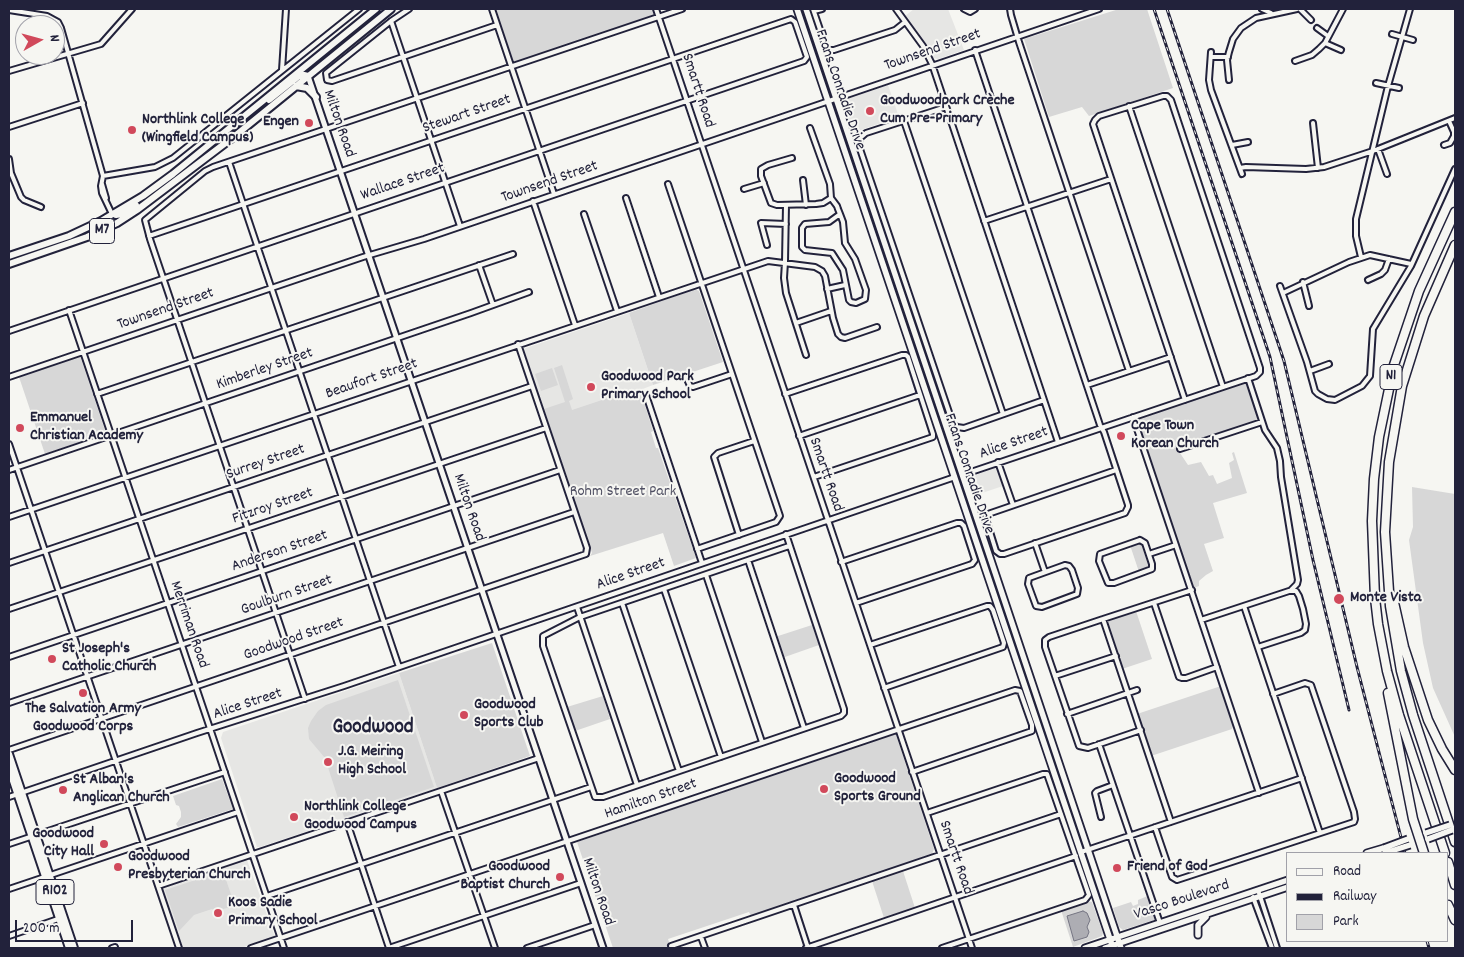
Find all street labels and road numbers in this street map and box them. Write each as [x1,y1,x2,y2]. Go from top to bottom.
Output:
street label: Townsend Street [882,25,984,77]
street label: Frans Conradie Drive [809,27,869,153]
street label: Smartt Road [676,51,718,131]
street label: Milton Road [318,88,358,160]
street label: Stewart Street [420,91,514,139]
street label: Townsend Street [499,157,601,209]
street label: Wallace Street [358,160,448,206]
road number: M7 [90,218,114,244]
street label: Townsend Street [115,284,217,336]
street label: Kimberley Street [214,344,316,396]
street label: Beaufort Street [323,355,421,405]
road number: N1 [1380,364,1402,390]
street label: Frans Conradie Drive [938,411,998,537]
street label: Alice Street [977,423,1051,465]
street label: Smartt Road [803,436,847,514]
street label: Surrey Street [224,441,308,485]
street label: Milton Road [448,472,488,544]
street label: Fitzroy Street [230,484,316,530]
street label: Anderson Street [229,527,331,577]
street label: Alice Street [594,554,668,596]
street label: Goulburn Street [239,571,335,621]
street label: Merriman Road [164,579,212,671]
street label: Goodwood Street [242,614,346,666]
street label: Alice Street [211,685,285,725]
street label: Hamilton Street [602,775,700,825]
street label: Smartt Road [933,819,977,897]
street label: Milton Road [577,856,617,928]
street label: Vasco Boulevard [1132,877,1232,925]
road number: R102 [36,880,74,904]

